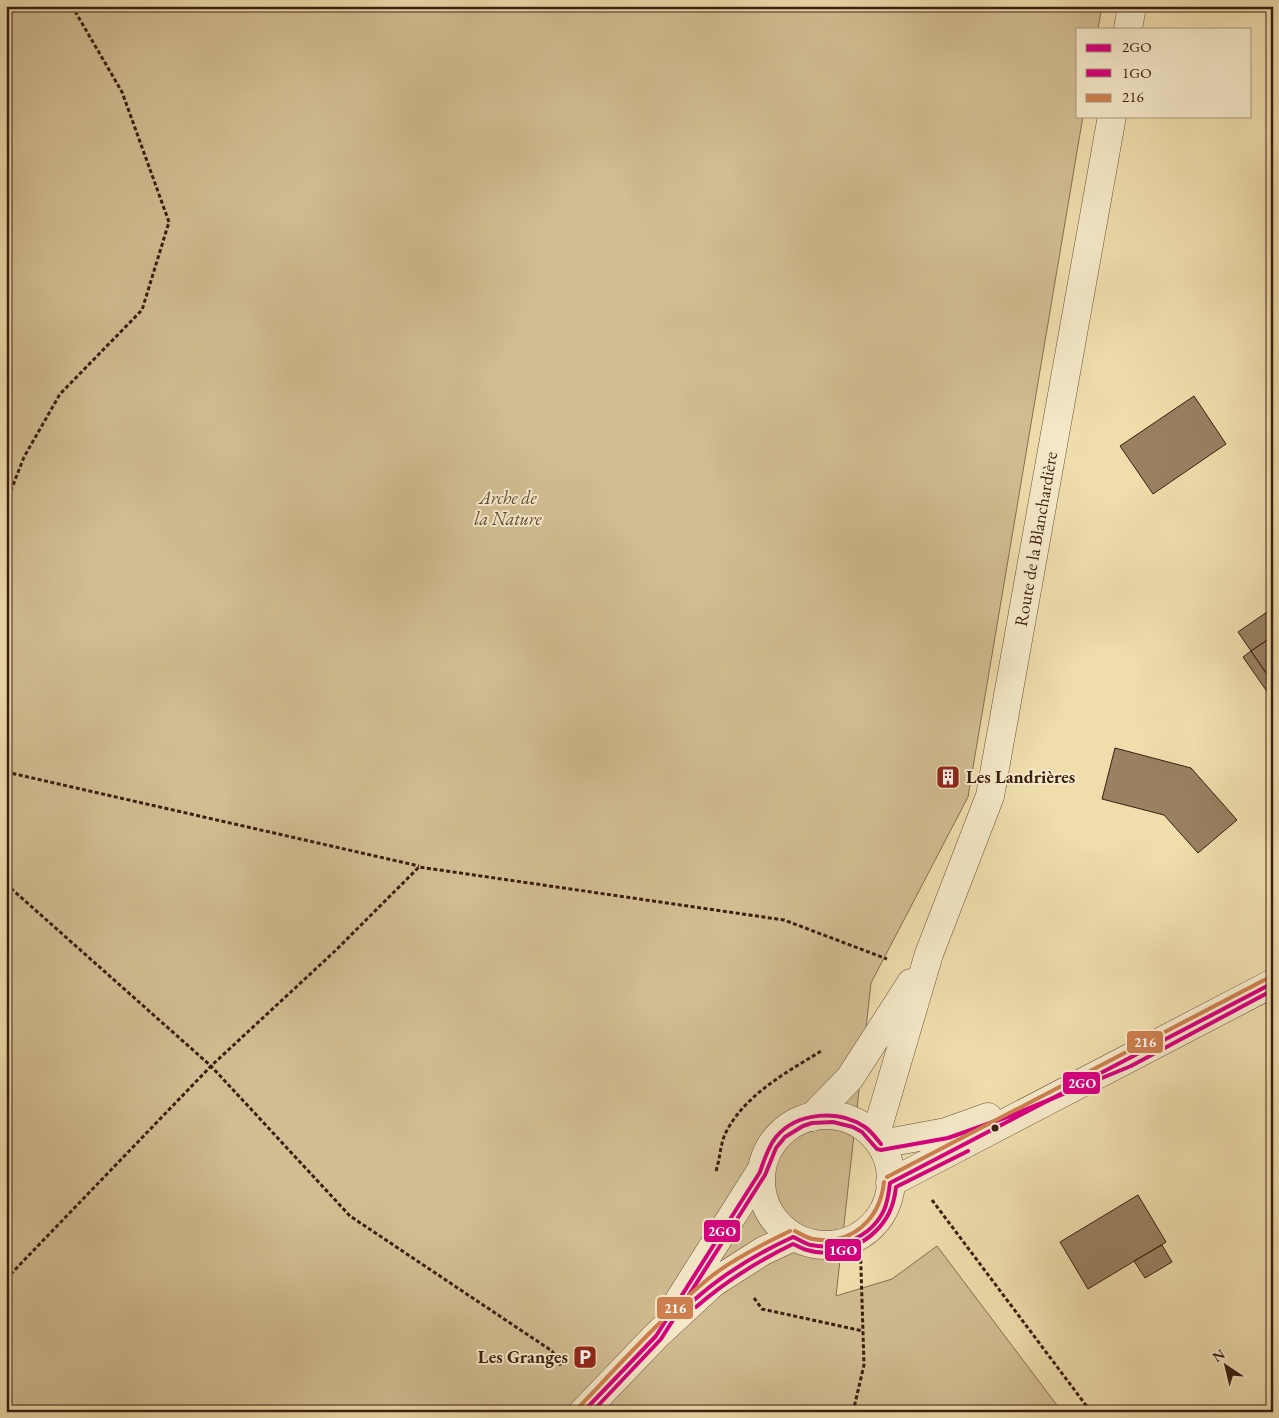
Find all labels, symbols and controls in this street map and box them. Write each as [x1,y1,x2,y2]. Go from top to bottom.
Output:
legend [1076,28,1252,118]
text: 2GO [1122,37,1152,56]
text: 1GO [1122,63,1152,82]
text: 216 [1122,87,1144,106]
street label: Route de la Blanchardière [1009,450,1062,628]
park label: Arche de la Nature [474,486,543,530]
building icon: Les Landrières [935,764,961,790]
place label: Les Landrières [966,765,1075,788]
line badge: 216 [1126,1030,1164,1054]
text: 216 [1134,1033,1157,1051]
line badge: 2GO [1062,1071,1101,1095]
text: 2GO [1068,1074,1096,1092]
unlabelled marker [990,1123,1000,1133]
line badge: 2GO [703,1219,741,1243]
text: 2GO [708,1222,736,1240]
line badge: 1GO [824,1238,862,1262]
text: 1GO [829,1241,857,1259]
line badge: 216 [656,1296,694,1320]
text: 216 [664,1299,687,1317]
north arrow [1202,1340,1252,1390]
parking icon: Les Granges [572,1344,598,1370]
text: N [1209,1344,1229,1366]
place label: Les Granges [478,1345,568,1368]

